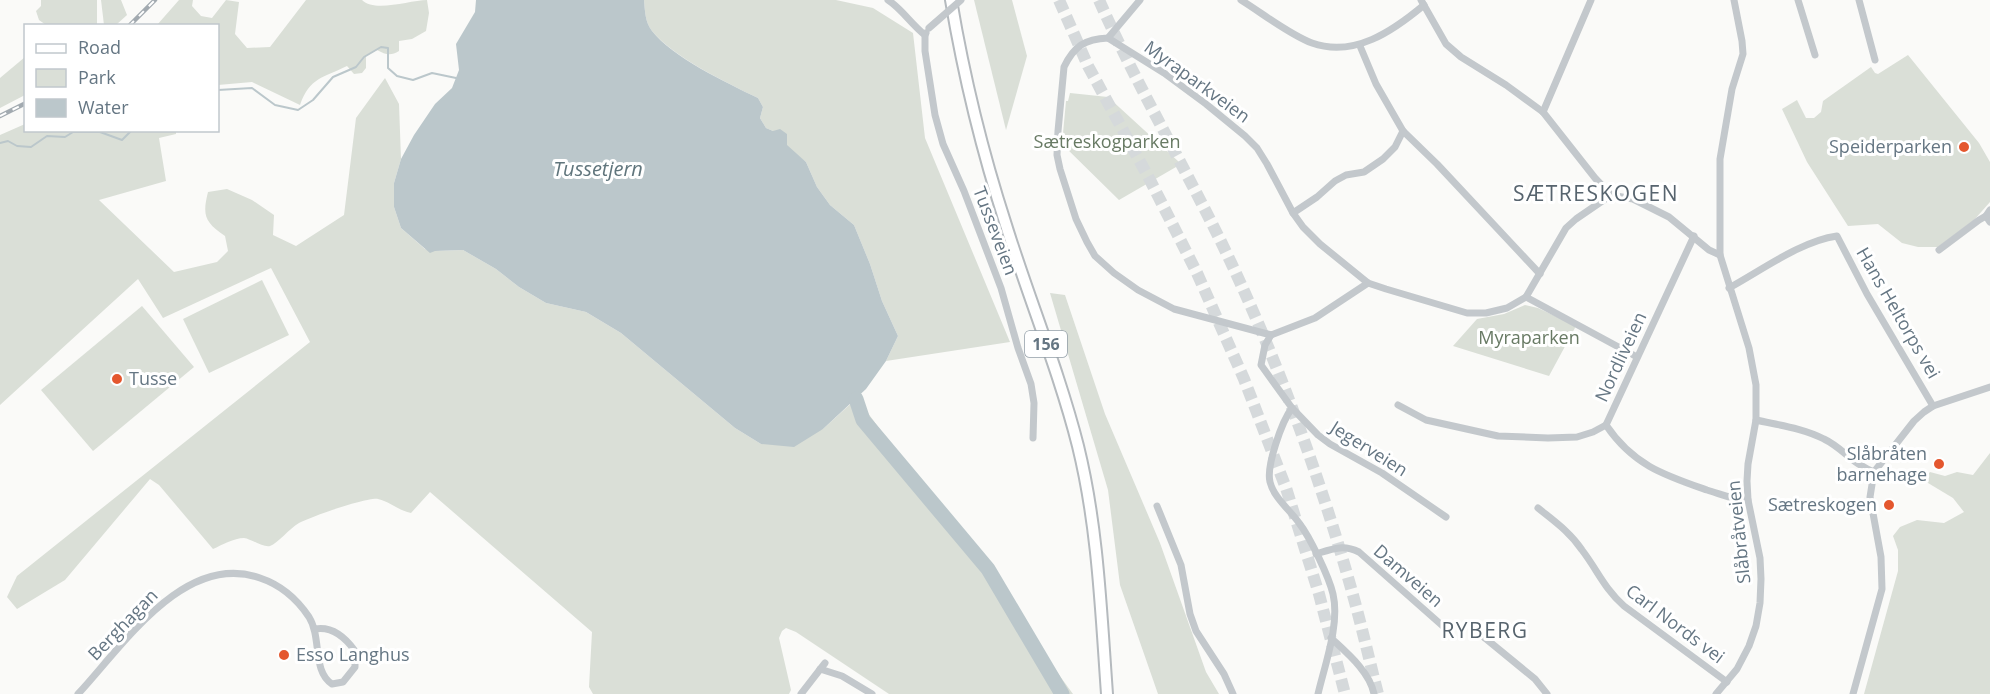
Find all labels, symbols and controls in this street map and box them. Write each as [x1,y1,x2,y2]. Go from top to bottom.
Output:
legend [24,24,219,132]
text: Road [78,35,121,59]
street label: Myraparkveien [1140,35,1255,128]
text: Park [78,65,116,89]
text: Water [78,95,129,119]
park label: Sætreskogparken [1034,129,1180,153]
place label: Speiderparken [1829,134,1952,158]
marker: Speiderparken [1957,140,1971,154]
water label: Tussetjern [553,155,643,182]
district label: SÆTRESKOGEN [1513,179,1679,207]
street label: Tusseveien [968,183,1024,278]
street label: Hans Heltorps vei [1851,242,1946,383]
street label: Nordliveien [1589,308,1651,405]
park label: Myraparken [1478,325,1580,349]
road number: 156 [1025,331,1067,357]
place label: Tusse [129,366,177,390]
marker: Tusse [110,372,124,386]
street label: Jegerveien [1325,414,1413,481]
place label: Slåbråten barnehage [1837,441,1927,486]
marker: Slåbråten barnehage [1932,457,1946,471]
street label: Slåbråtveien [1721,479,1755,585]
place label: Sætreskogen [1768,492,1877,516]
marker: Sætreskogen [1882,498,1896,512]
street label: Damveien [1369,538,1448,612]
street label: Carl Nords vei [1621,578,1730,668]
street label: Berghagan [82,583,162,665]
district label: RYBERG [1441,616,1529,644]
place label: Esso Langhus [296,642,410,666]
marker: Esso Langhus [277,648,291,662]

